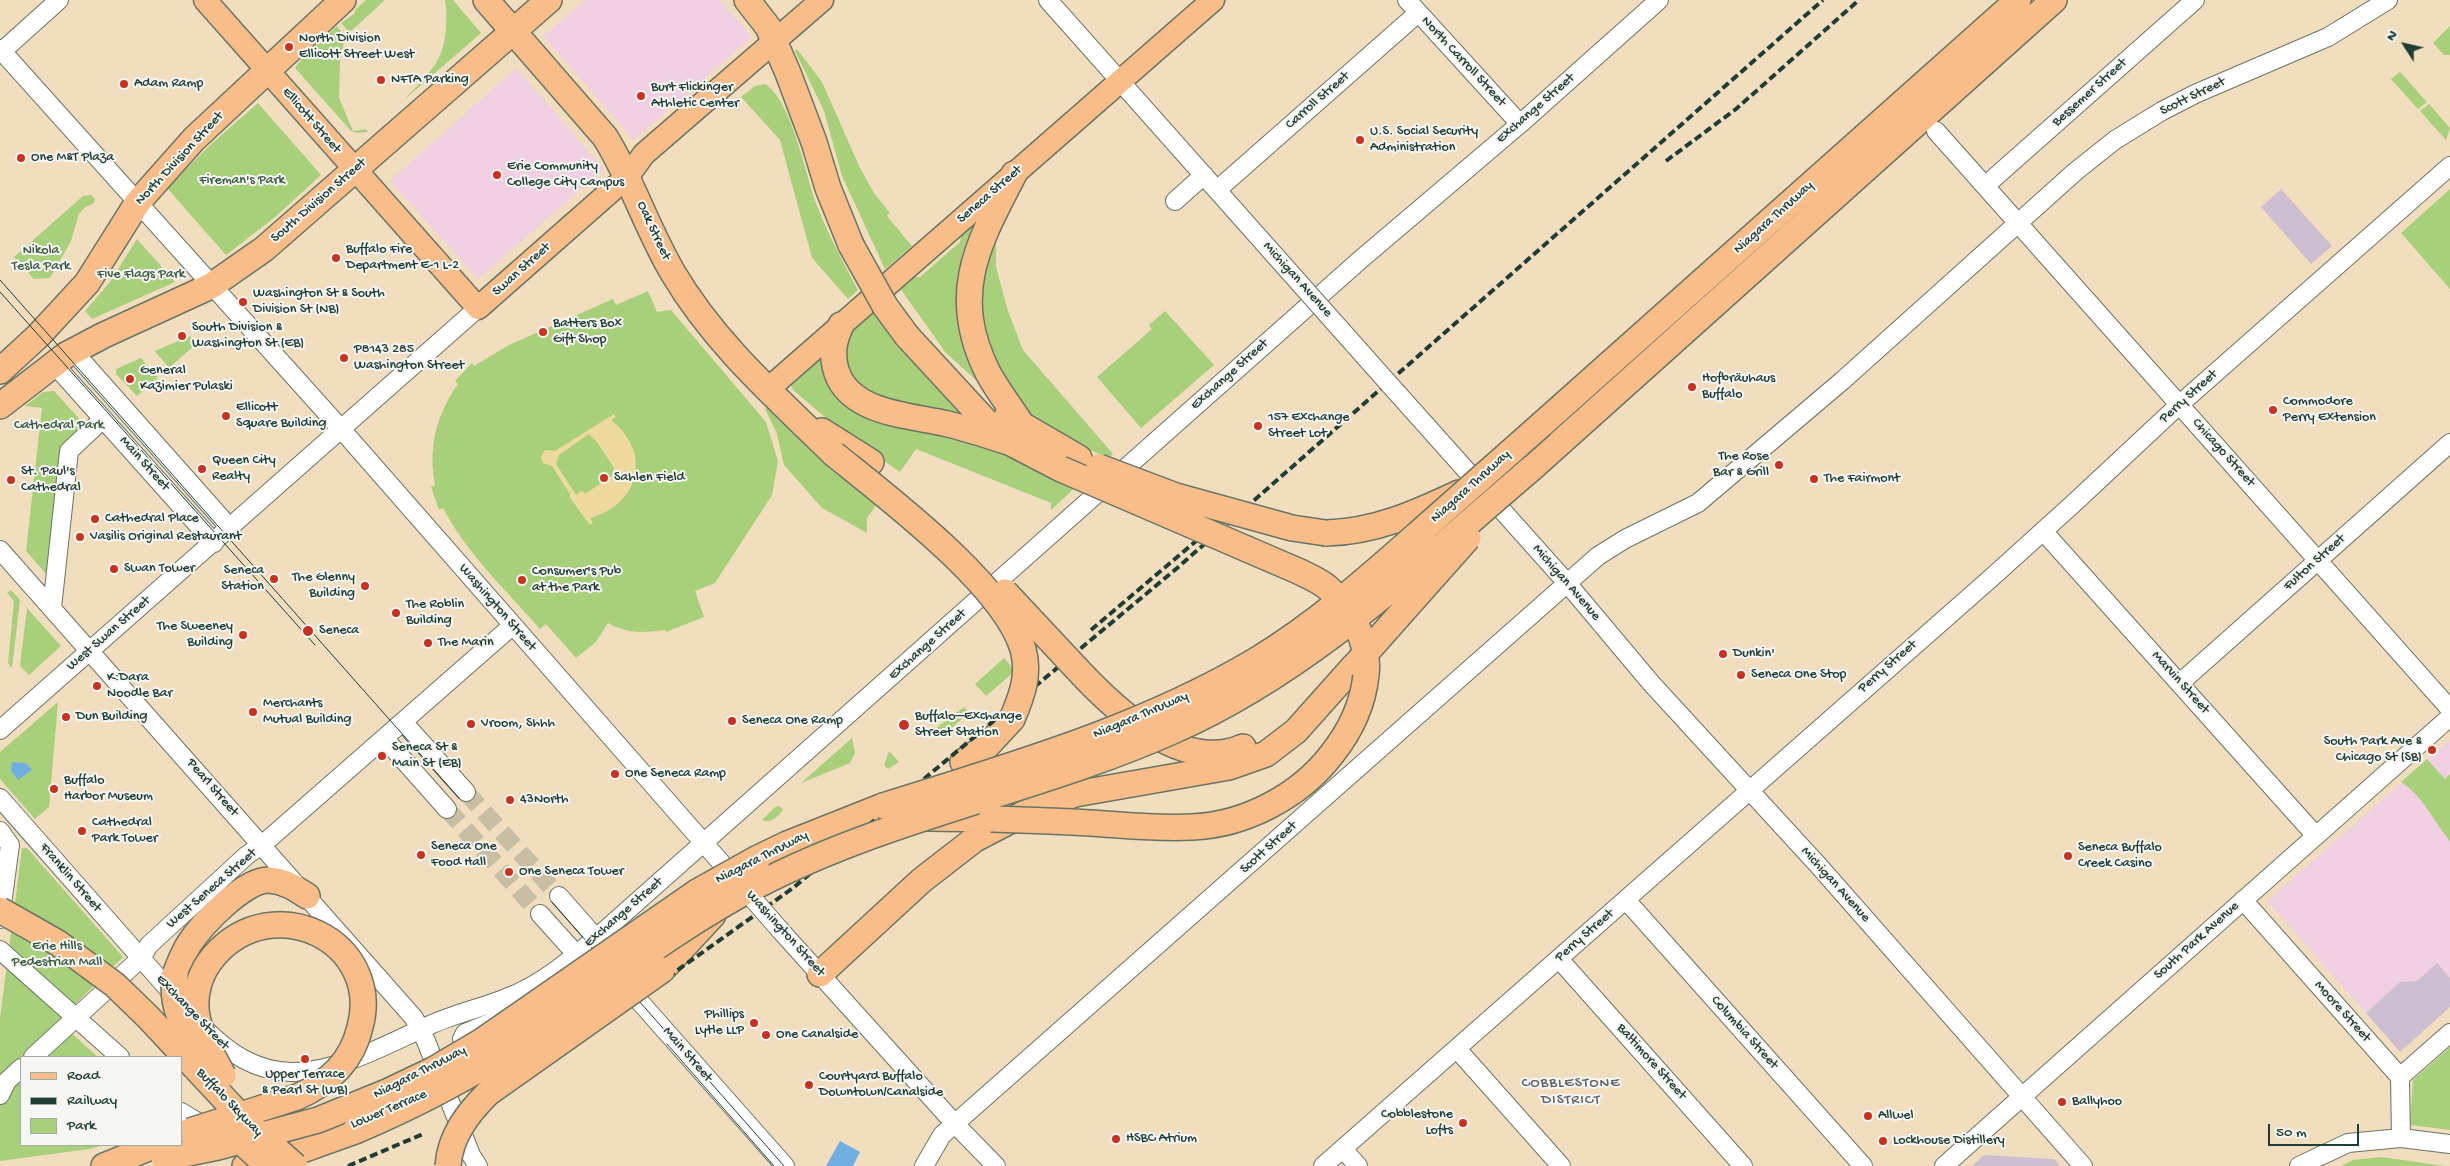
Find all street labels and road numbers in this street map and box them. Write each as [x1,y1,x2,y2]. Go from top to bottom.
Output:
street label: North Carroll Street [1417,13,1509,111]
street label: Bessemer Street [2049,55,2131,131]
street label: Carroll Street [1283,69,1353,133]
street label: Exchange Street [1493,70,1579,148]
street label: Scott Street [2158,74,2228,120]
street label: Ellicott Street [278,85,344,157]
street label: North Division Street [132,109,228,209]
street label: South Division Street [268,155,370,247]
street label: Seneca Street [954,162,1026,228]
street label: Niagara Thruway [1731,178,1817,258]
street label: Oak Street [632,199,674,263]
street label: Michigan Avenue [1259,239,1335,321]
street label: Swan Street [489,240,555,300]
street label: Exchange Street [1188,336,1272,414]
street label: Perry Street [2156,367,2222,427]
street label: Chicago Street [2188,415,2258,491]
street label: Main Street [115,433,173,495]
street label: Niagara Thruway [1428,447,1514,527]
street label: Fulton Street [2281,531,2349,595]
street label: Michigan Avenue [1528,541,1604,625]
street label: Washington Street [454,561,540,655]
street label: West Swan Street [64,593,154,675]
street label: Exchange Street [886,606,970,684]
street label: Perry Street [1855,637,1921,697]
street label: Marvin Street [2147,648,2213,718]
street label: Niagara Thruway [1091,688,1191,744]
street label: Pearl Street [182,756,242,820]
street label: Scott Street [1237,818,1301,878]
street label: Niagara Thruway [713,827,811,889]
street label: Franklin Street [35,840,105,916]
street label: Michigan Avenue [1797,844,1873,926]
street label: West Seneca Street [163,845,261,933]
street label: Exchange Street [581,874,667,952]
street label: Washington Street [742,887,828,981]
street label: South Park Avenue [2151,898,2243,984]
street label: Perry Street [1552,906,1618,966]
street label: Exchange Street [152,972,232,1054]
street label: Moore Street [2310,978,2374,1046]
street label: Columbia Street [1707,993,1781,1073]
street label: Baltimore Street [1612,1020,1690,1104]
street label: Main Street [658,1024,716,1086]
street label: Niagara Thruway [371,1042,469,1104]
street label: Buffalo Skyway [192,1065,266,1141]
street label: Lower Terrace [348,1086,430,1134]

